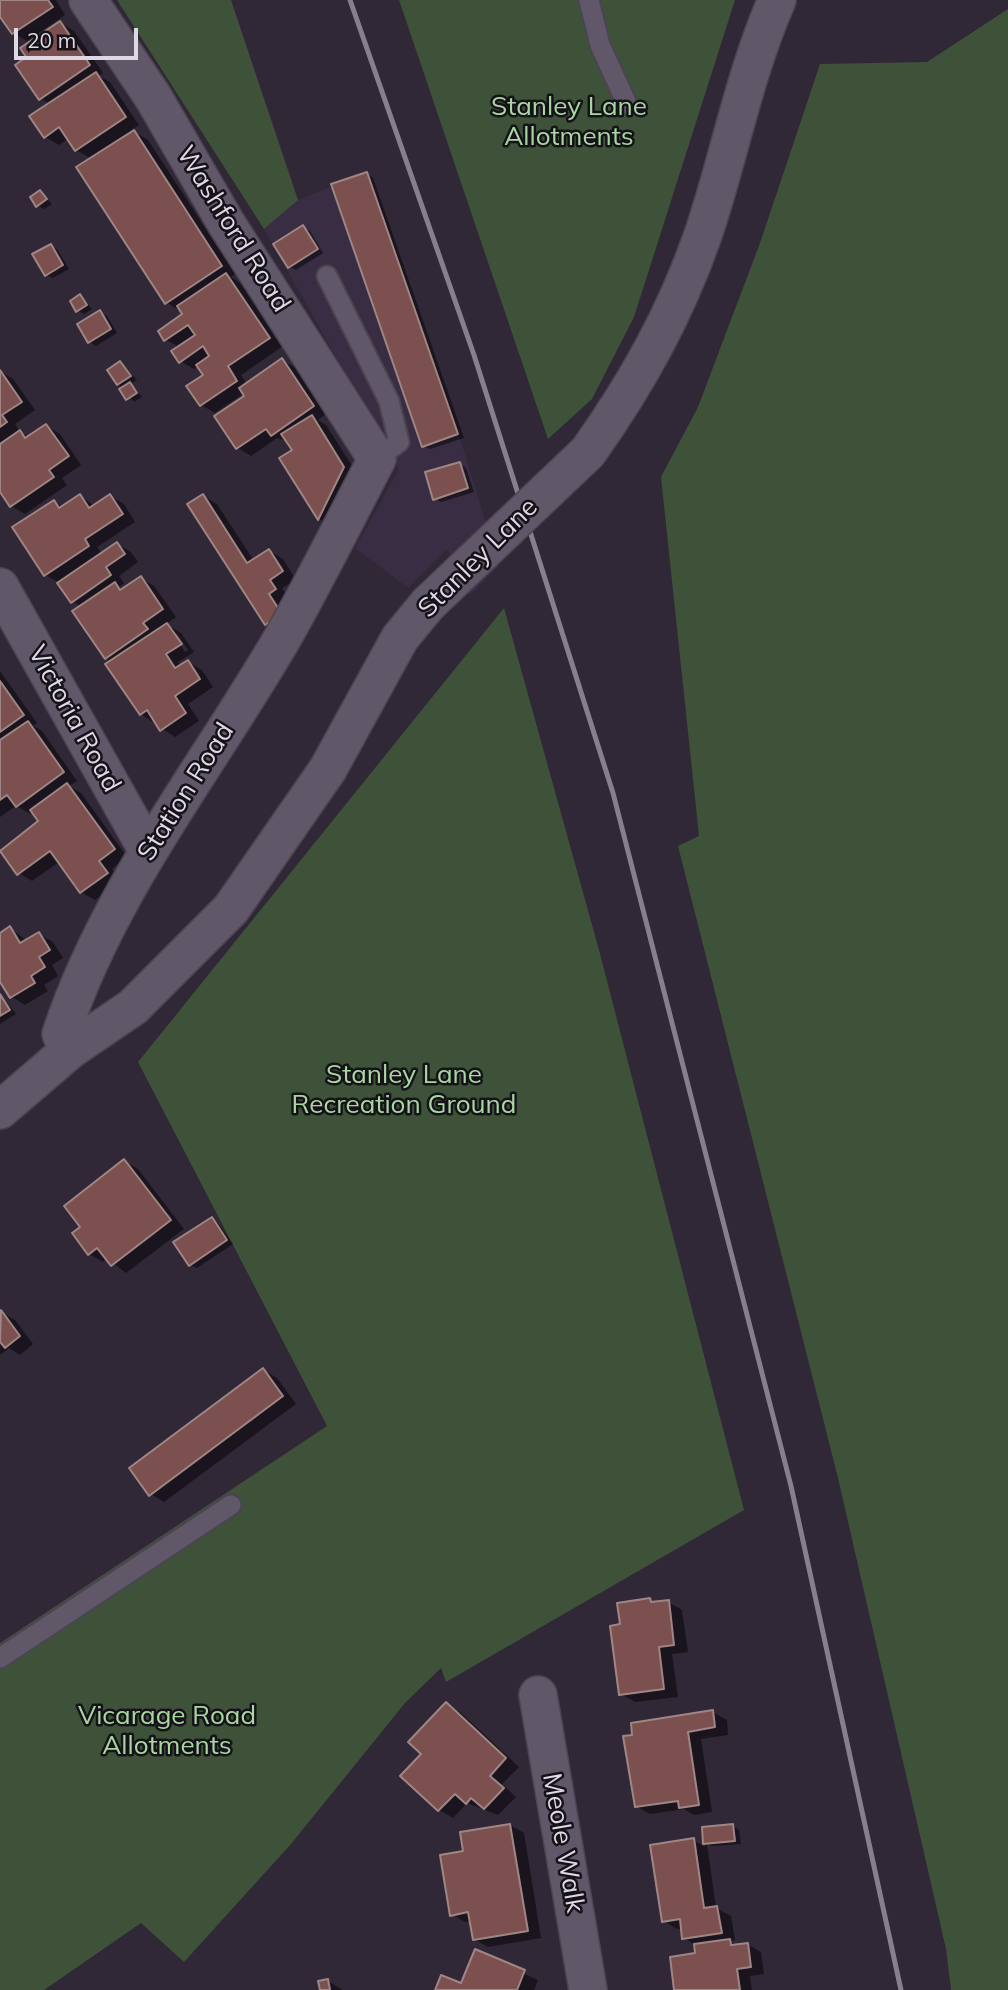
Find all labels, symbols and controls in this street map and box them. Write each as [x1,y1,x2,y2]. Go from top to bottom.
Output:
scale bar [18,14,142,58]
text: 20 m [27,27,76,53]
park label: Stanley Lane Allotments [491,91,647,152]
street label: Washford Road [169,140,297,318]
street label: Stanley Lane [412,492,544,624]
street label: Victoria Road [21,640,127,798]
street label: Station Road [131,717,241,867]
park label: Stanley Lane Recreation Ground [292,1059,516,1120]
park label: Vicarage Road Allotments [78,1700,256,1762]
street label: Meole Walk [535,1771,591,1915]

